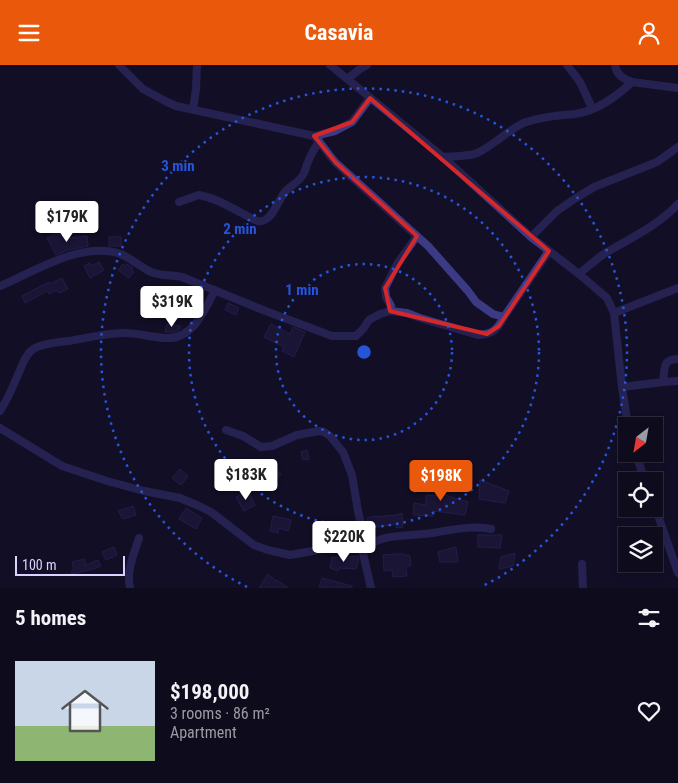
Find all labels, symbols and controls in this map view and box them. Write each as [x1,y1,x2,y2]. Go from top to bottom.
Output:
icon: menu [15,19,43,47]
icon: person [635,19,663,47]
text: Casavia [305,20,373,45]
text: 3 min [161,157,195,175]
pin: $179K [32,201,102,243]
text: $179K [46,207,88,226]
text: 2 min [223,220,257,238]
text: 1 min [285,281,319,299]
pin: $319K [137,285,207,328]
text: $319K [151,292,193,311]
centre of rings [355,343,373,361]
north arrow [618,417,662,463]
map controls [618,417,663,572]
pin: $183K [211,459,281,501]
pin: $198K [406,459,476,502]
text: $183K [225,465,267,484]
text: $198K [420,466,462,485]
button: locate [618,472,663,517]
pin: $220K [309,521,379,563]
text: $220K [323,527,365,546]
button: layers [618,527,663,572]
scale bar [15,553,125,576]
text: 100 m [22,557,57,573]
icon: filters [635,604,663,632]
text: 5 homes [15,606,86,630]
text: $198,000 [170,680,249,704]
icon: home [55,681,115,741]
icon: heart [635,697,663,725]
text: 3 rooms · 86 m² [170,704,270,723]
text: Apartment [170,723,237,742]

